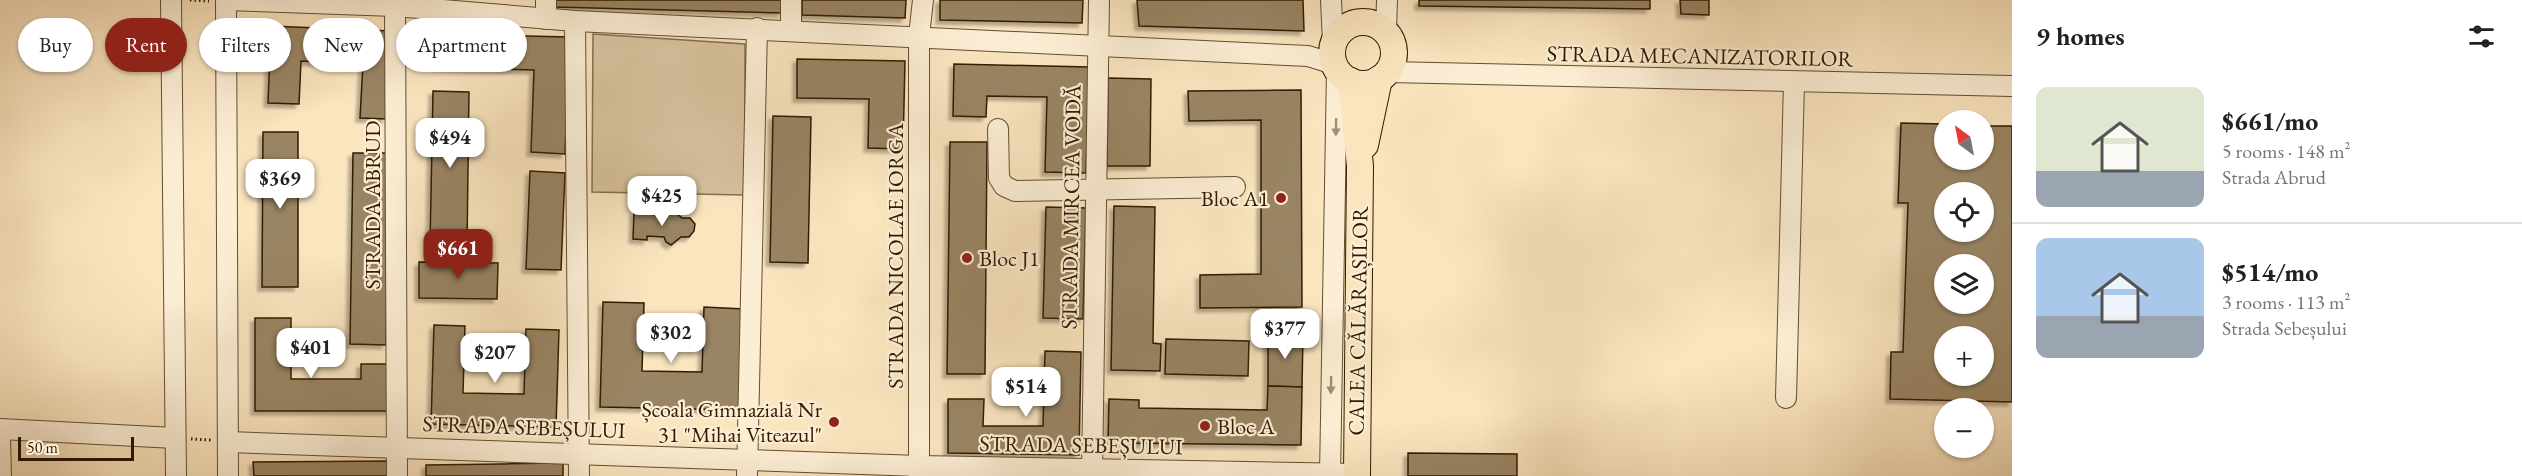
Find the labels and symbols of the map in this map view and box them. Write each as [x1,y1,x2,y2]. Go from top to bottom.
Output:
street label: STRADA MECANIZATORILOR [1547,39,1854,73]
street label: STRADA MIRCEA VODĂ [1054,84,1088,330]
north arrow [1934,110,1994,170]
pin: $494 [414,118,486,169]
one-way arrow [1331,118,1341,137]
street label: STRADA ABRUD [358,121,387,289]
street label: STRADA NICOLAE IORGA [881,122,910,389]
pin: $369 [244,159,316,210]
pin: $425 [626,176,698,227]
place label: Bloc A1 [1201,184,1269,213]
marker: Bloc A1 [1274,191,1288,205]
street label: CALEA CĂLĂRAȘILOR [1341,206,1375,436]
pin: $661 [422,229,494,280]
place label: Bloc J1 [979,244,1039,273]
marker: Bloc J1 [960,251,974,265]
pin: $377 [1249,309,1321,360]
pin: $302 [635,313,707,364]
pin: $401 [275,328,347,379]
pin: $207 [459,333,531,384]
pin: $514 [990,367,1062,418]
one-way arrow [1326,376,1336,395]
place label: Școala Gimnazială Nr 31 "Mihai Viteazul" [641,395,823,449]
street label: STRADA SEBEȘULUI [422,409,627,445]
place label: Bloc A [1217,412,1275,441]
marker: Școala Gimnazială Nr 31 "Mihai Viteazul" [827,415,841,429]
marker: Bloc A [1198,419,1212,433]
street label: STRADA SEBEȘULUI [979,429,1183,461]
scale bar [18,434,134,462]

